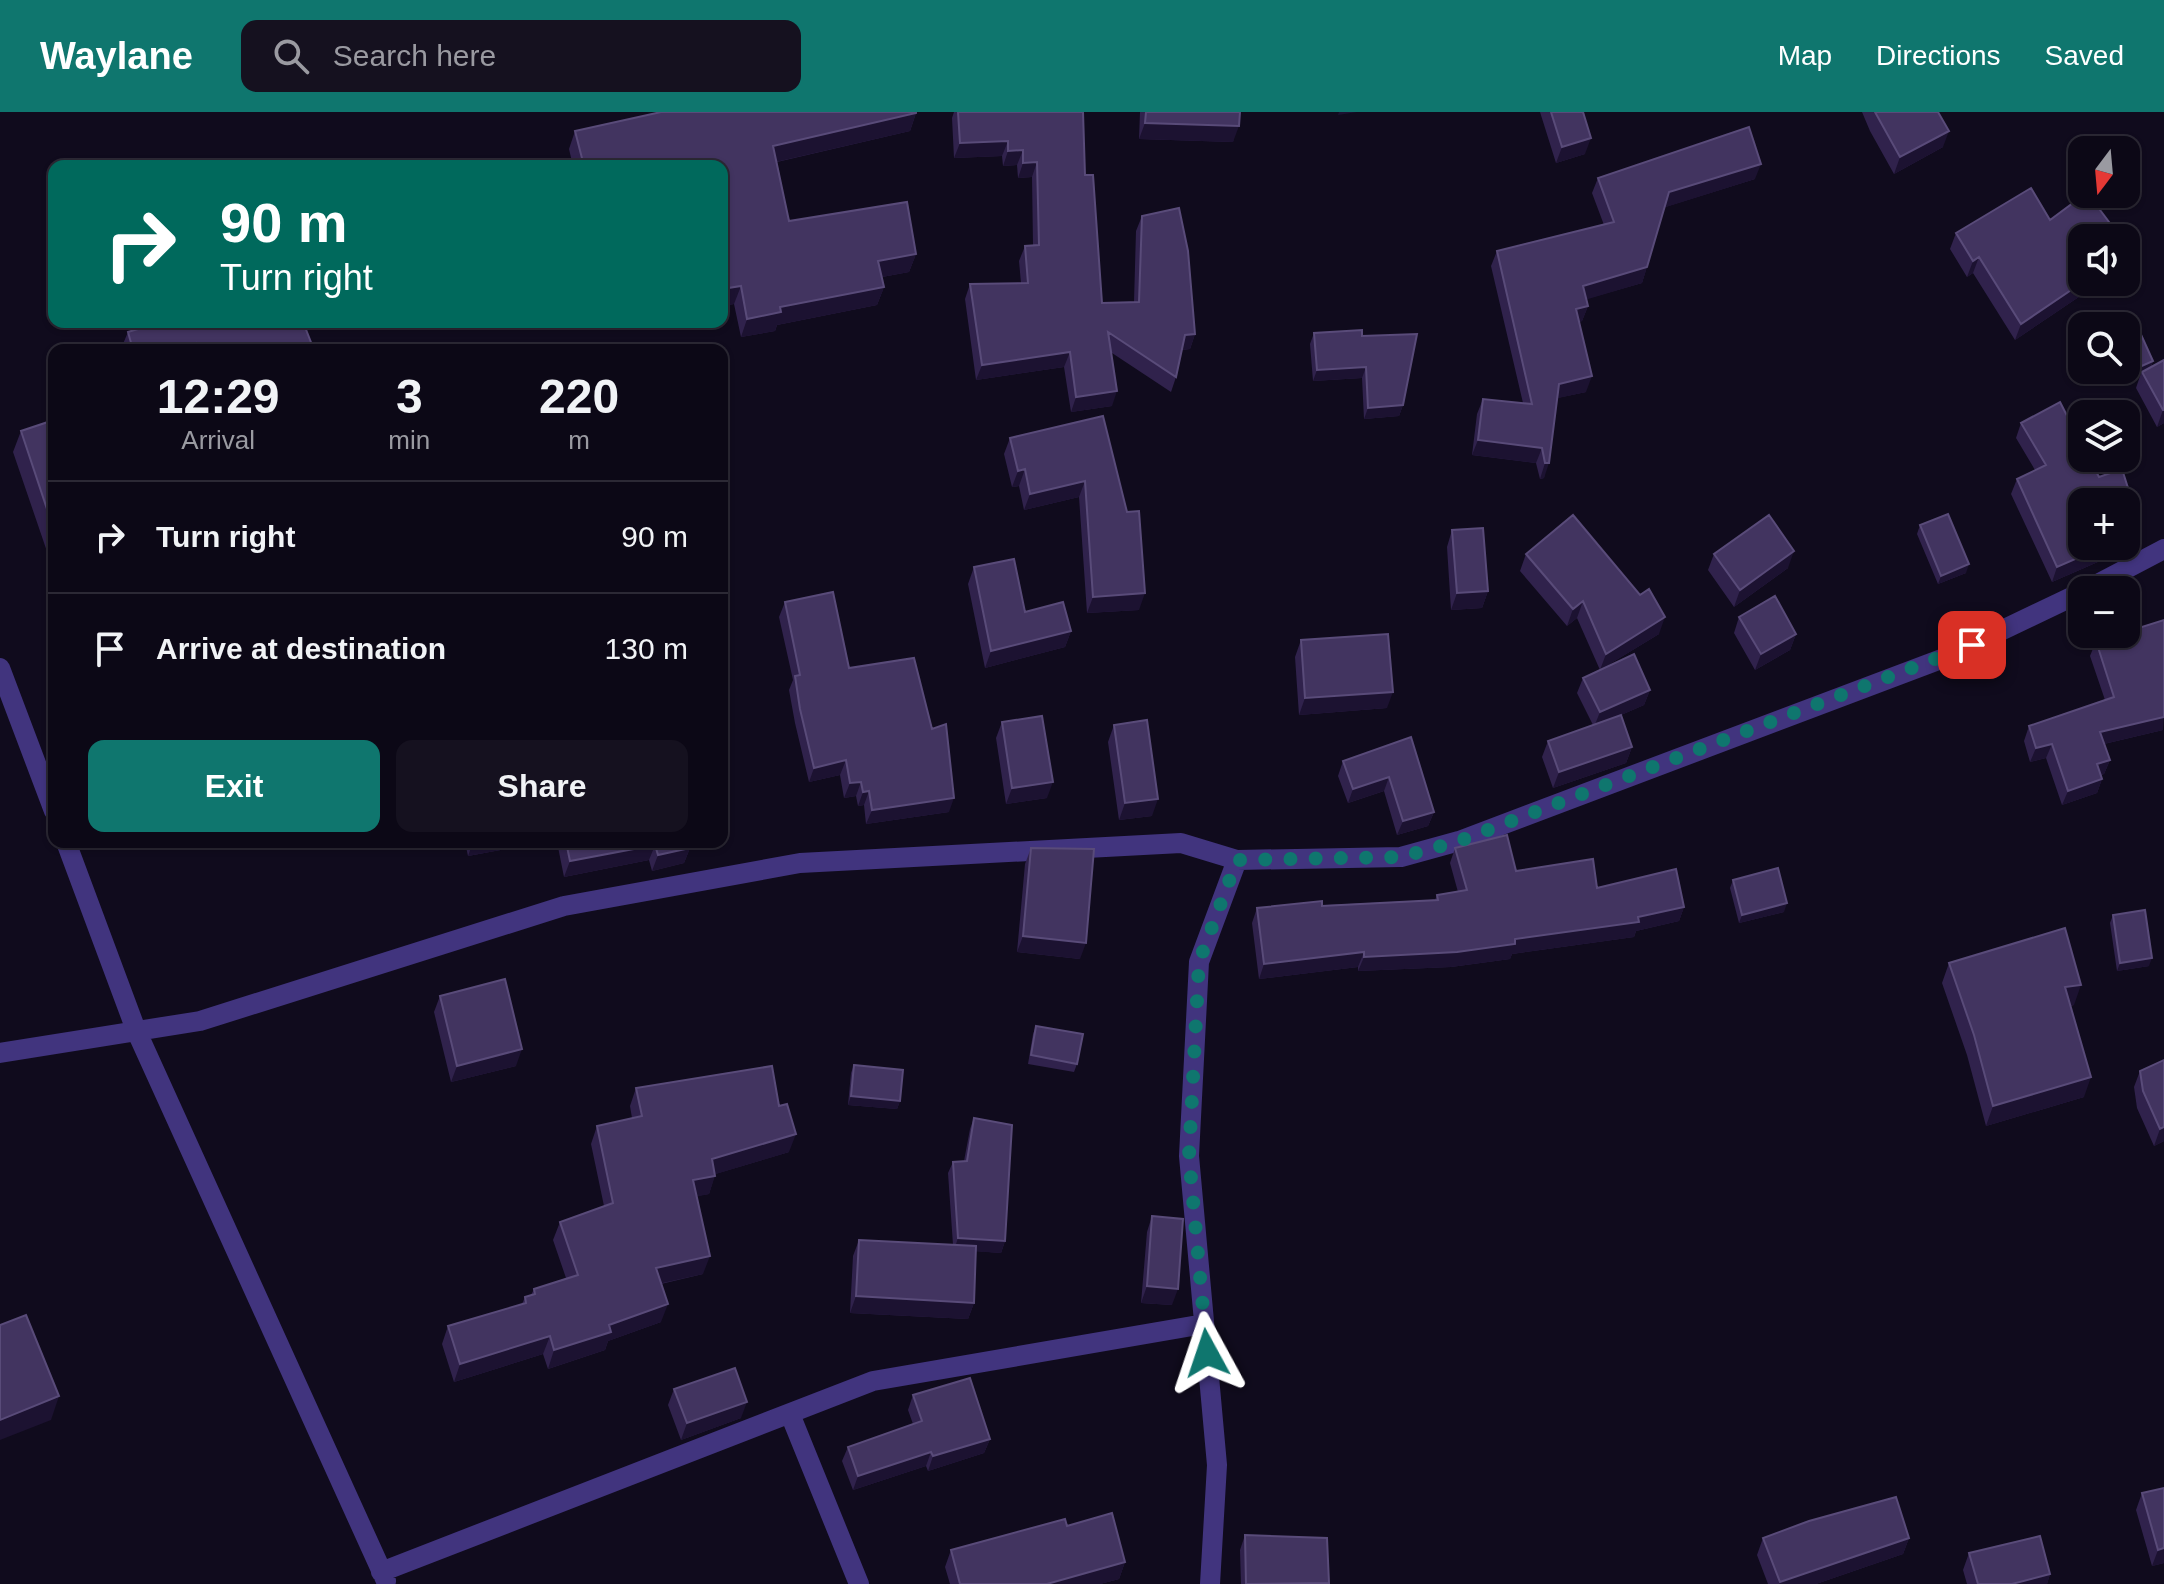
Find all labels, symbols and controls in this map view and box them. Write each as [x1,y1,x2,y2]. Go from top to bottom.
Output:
search box [241,20,801,92]
icon: search [269,34,313,78]
text: Waylane [40,35,193,77]
text: Search here [333,39,496,72]
text: Map [1778,40,1832,71]
text: Directions [1876,40,2001,71]
text: Saved [2045,40,2124,71]
north arrow [2068,136,2140,208]
map controls [2068,136,2140,648]
text: 90 m [220,191,348,254]
icon: right [88,192,192,296]
button: sound [2068,224,2140,296]
text: Turn right [220,257,373,298]
button: search [2068,312,2140,384]
text: 12:29 [157,370,280,423]
text: 3 [396,370,423,423]
text: 220 [539,370,619,423]
button: layers [2068,400,2140,472]
text: Arrival [181,425,255,455]
text: min [388,425,430,455]
text: m [568,425,590,455]
button: + [2068,488,2140,560]
icon: right [88,515,132,559]
text: Turn right [156,520,295,553]
text: 90 m [621,520,688,553]
button: − [2068,576,2140,648]
pin [1938,611,2006,679]
icon: arrive [1950,623,1994,667]
icon: arrive [88,627,132,671]
text: Arrive at destination [156,632,446,665]
text: 130 m [605,632,688,665]
button: Exit [88,740,380,832]
button: Share [396,740,688,832]
position arrow [1165,1311,1249,1395]

